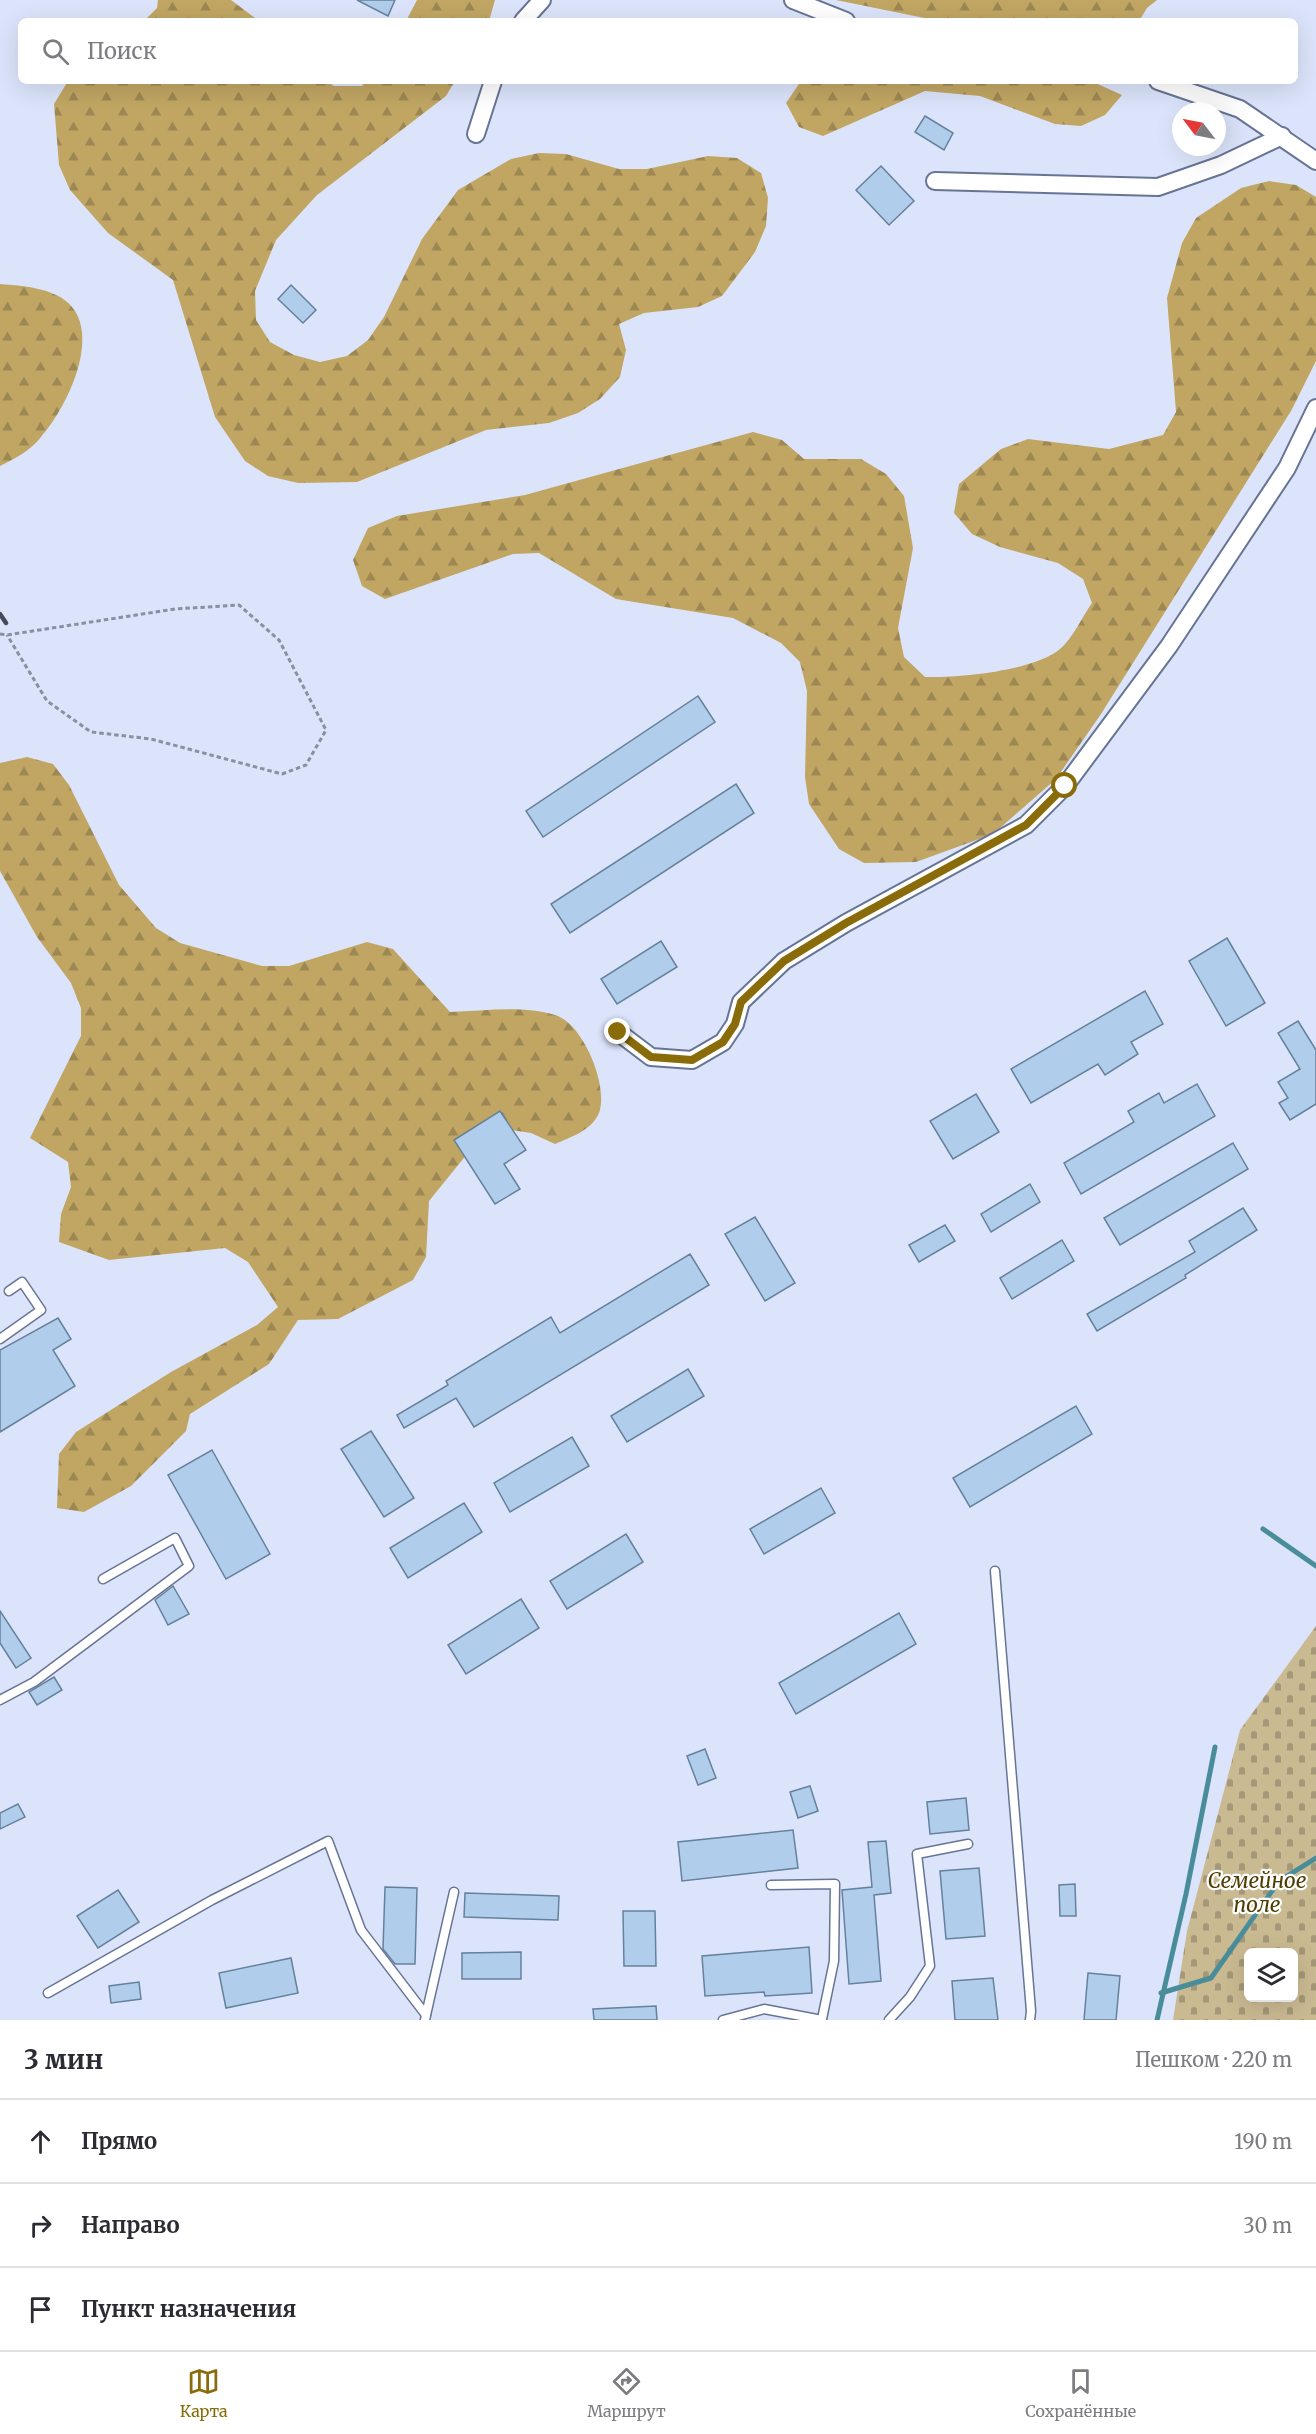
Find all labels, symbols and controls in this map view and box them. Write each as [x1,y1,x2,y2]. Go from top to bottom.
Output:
search box [18,18,1298,84]
icon: search [39,35,72,68]
text: Поиск [87,37,157,65]
north arrow [1172,102,1226,156]
route start [1051,772,1077,798]
route end [604,1018,630,1044]
park label: Семейное поле [1207,1867,1307,1918]
map controls [1244,1948,1298,2002]
button: layers [1244,1948,1298,2002]
text: 3 мин [24,2043,103,2076]
text: Пешком · 220 m [1135,2047,1292,2072]
icon: ahead [24,2125,57,2158]
text: Прямо [81,2127,157,2155]
text: 190 m [1234,2129,1292,2154]
icon: right [24,2209,57,2242]
text: Направо [81,2211,180,2239]
text: 30 m [1243,2213,1292,2238]
icon: arrive [24,2293,57,2326]
text: Пункт назначения [81,2295,296,2323]
tab: Карта [180,2365,227,2421]
tab: Маршрут [587,2365,666,2421]
tab: Сохранённые [1025,2365,1136,2421]

